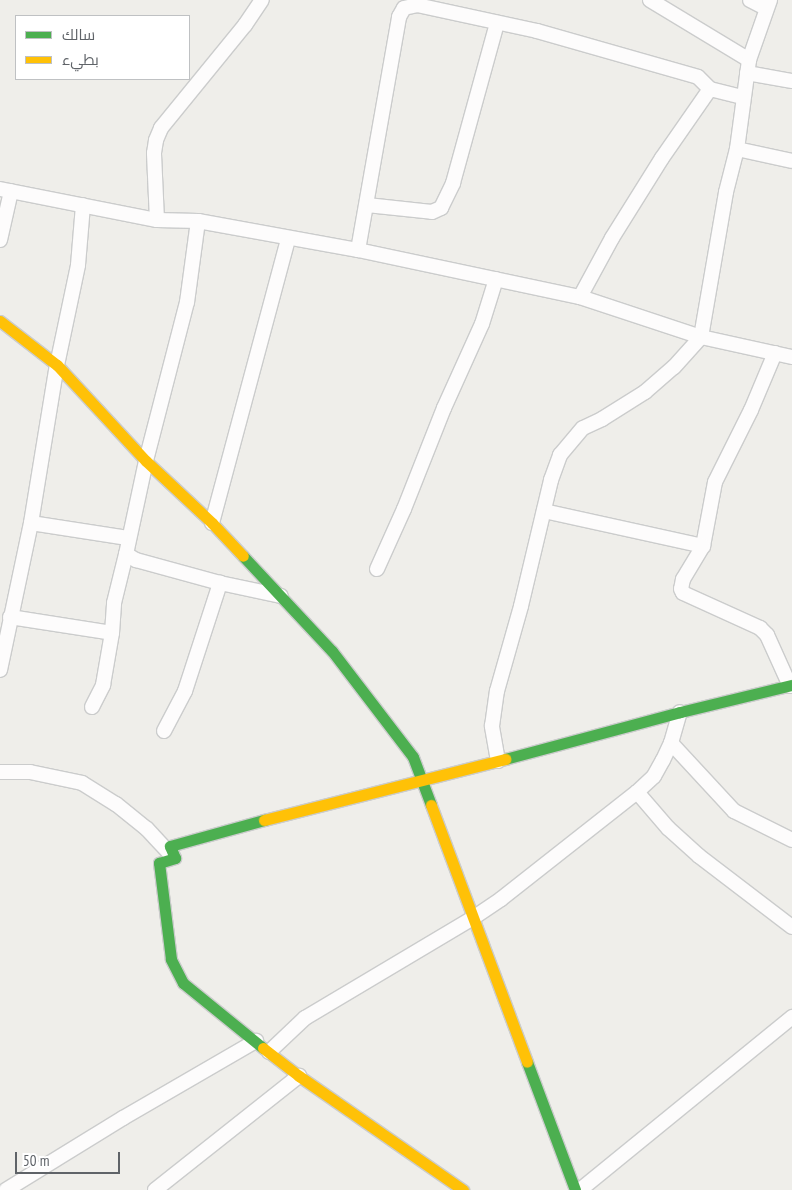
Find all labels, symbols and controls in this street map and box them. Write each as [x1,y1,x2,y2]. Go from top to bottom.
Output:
legend [15,15,190,80]
text: سالك [62,25,95,44]
text: بطيء [62,50,99,69]
scale bar [18,1142,122,1174]
text: 50 m [23,1151,49,1170]

